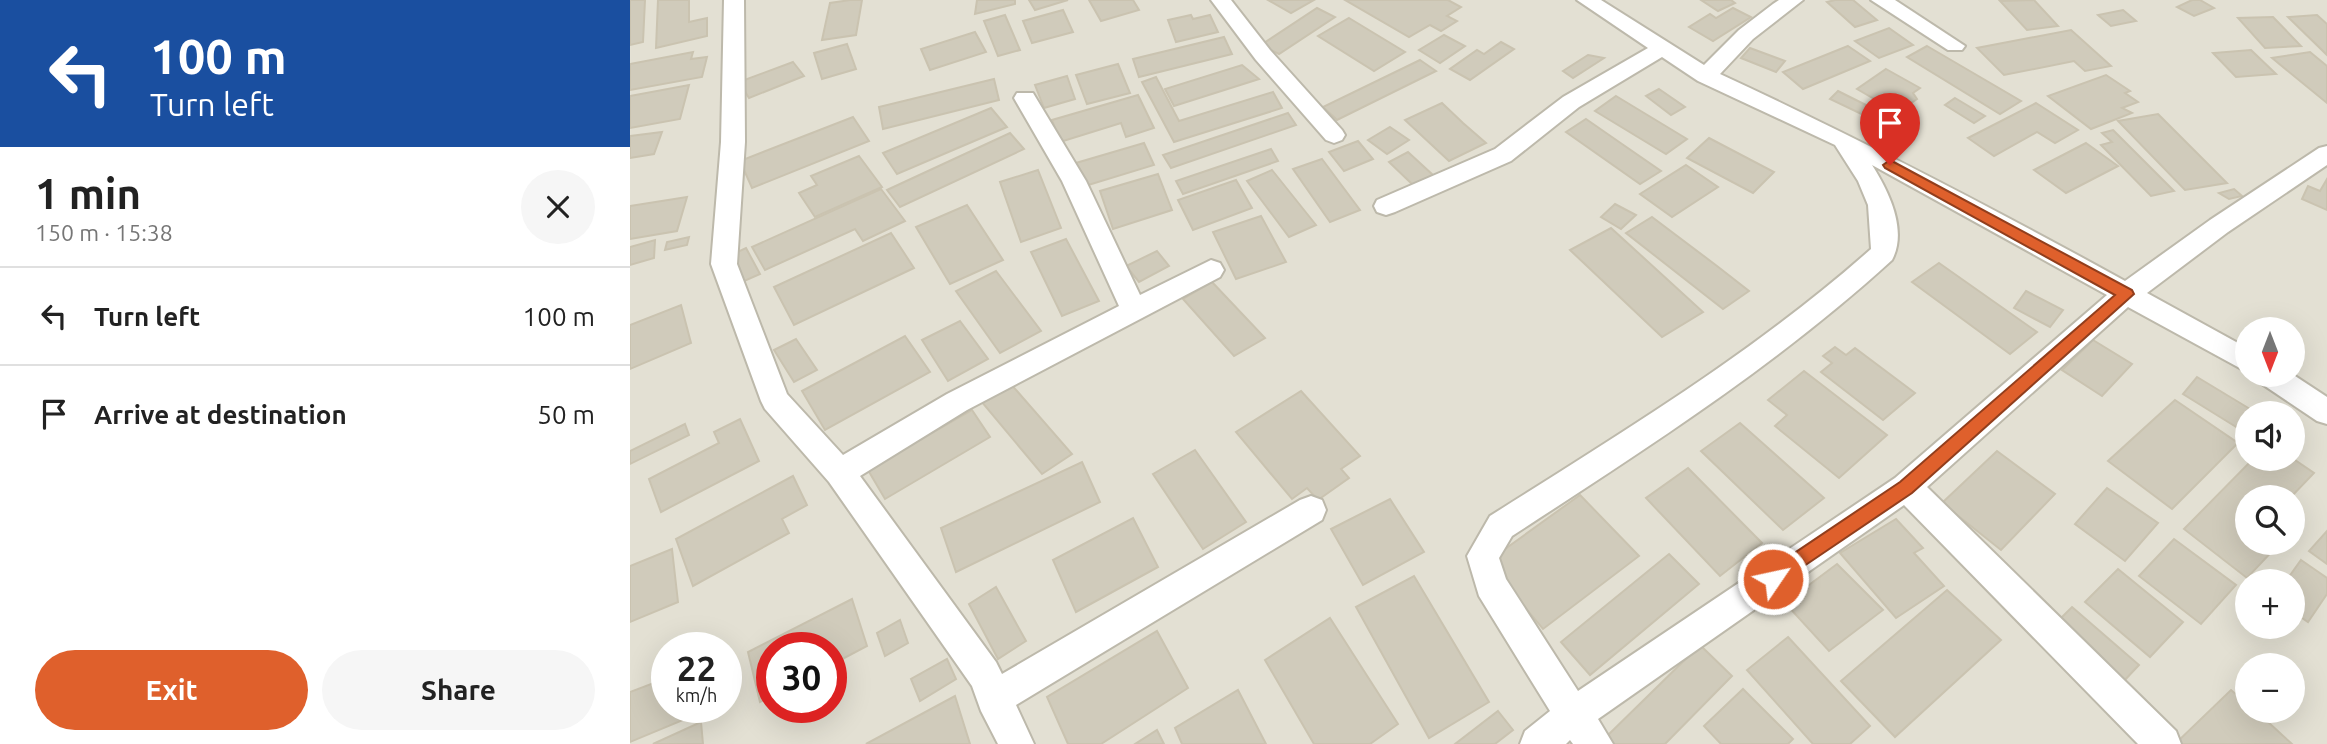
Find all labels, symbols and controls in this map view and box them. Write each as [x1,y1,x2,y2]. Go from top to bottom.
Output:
icon: left [35,28,126,119]
text: 100 m [150,28,287,83]
text: Turn left [150,86,274,122]
pin [1860,93,1920,165]
icon: arrive [1871,104,1909,142]
text: 1 min [35,170,141,217]
button: close [521,170,595,244]
text: 150 m · 15:38 [35,220,173,245]
icon: left [35,297,73,335]
text: Turn left [94,302,200,331]
text: 100 m [523,302,595,331]
north arrow [2235,317,2305,387]
map controls [2235,317,2305,723]
icon: arrive [35,395,73,433]
text: Arrive at destination [94,400,347,429]
text: 50 m [537,400,595,429]
button: sound [2235,401,2305,471]
button: search [2235,485,2305,555]
position arrow [1736,542,1810,616]
button: + [2235,569,2305,639]
speed limit sign: 30 [756,632,847,723]
text: 22 [677,648,716,688]
button: Exit [35,650,308,730]
button: Share [322,650,595,730]
button: − [2235,653,2305,723]
text: km/h [676,685,717,705]

